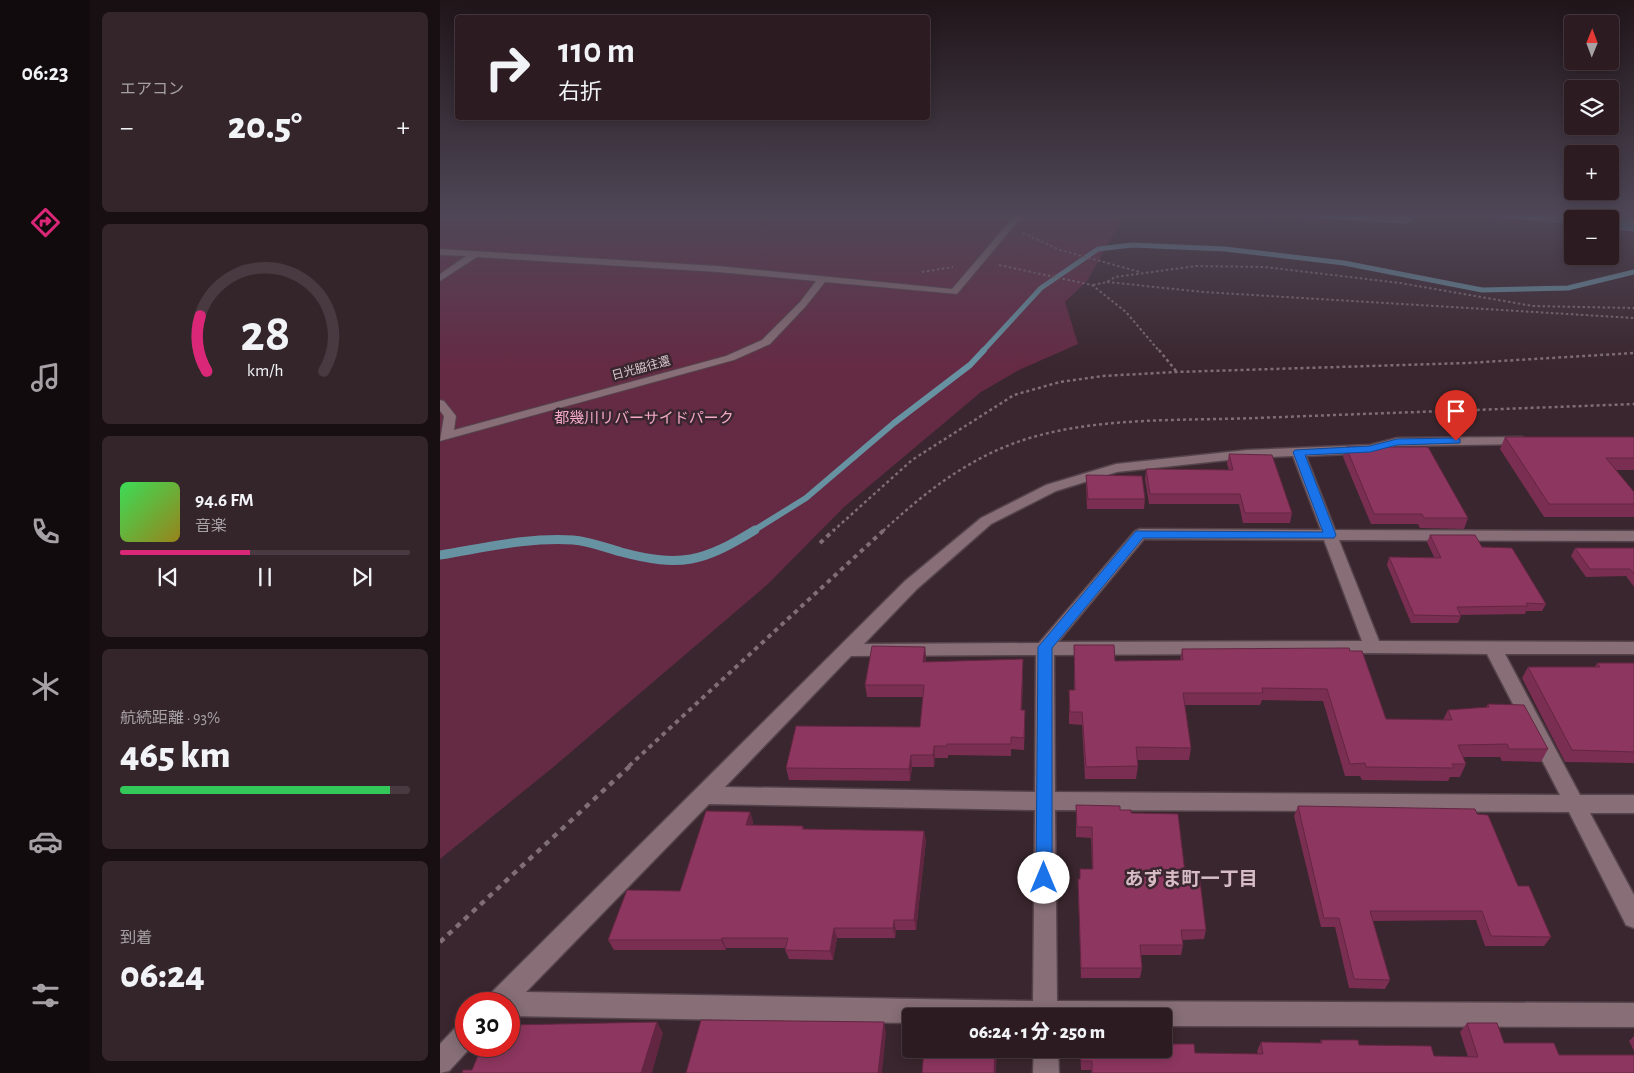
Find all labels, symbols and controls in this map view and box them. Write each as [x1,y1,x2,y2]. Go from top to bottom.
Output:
north arrow [1564,15,1619,70]
map controls [1564,15,1619,265]
text: 110 m [558,34,635,69]
icon: right [475,35,540,100]
text: 06:23 [22,62,68,84]
button: layers [1564,80,1619,135]
text: エアコン [120,81,184,97]
text: 右折 [558,81,602,103]
text: 20.5° [228,108,302,146]
text: − [120,114,133,142]
text: + [397,114,410,142]
button: + [1564,145,1619,200]
icon: directions [28,205,63,240]
button: − [1564,210,1619,265]
text: 28 [240,308,290,360]
street label: 日光脇往還 [610,353,672,382]
icon: music [28,360,63,395]
text: km/h [247,362,283,380]
pin [1435,390,1477,441]
icon: arrive [1442,397,1470,425]
park label: 都幾川リバーサイドパーク [554,410,734,426]
text: 94.6 FM [195,491,254,510]
icon: phone [28,514,63,549]
text: 音楽 [195,518,227,534]
icon: previous [154,563,182,591]
icon: pause [251,563,279,591]
icon: next [348,563,376,591]
icon: climate [28,669,63,704]
text: 航続距離 · 93% [120,710,220,726]
text: 465 km [120,737,231,775]
icon: car [28,824,63,859]
position arrow [1017,851,1069,903]
district label: あずま町一丁目 [1124,868,1258,889]
text: 到着 [120,930,152,946]
text: 06:24 [120,957,205,995]
icon: filters [28,978,63,1013]
speed limit sign: 30 [455,992,520,1057]
text: 06:24 · 1 分 · 250 m [969,1023,1105,1042]

